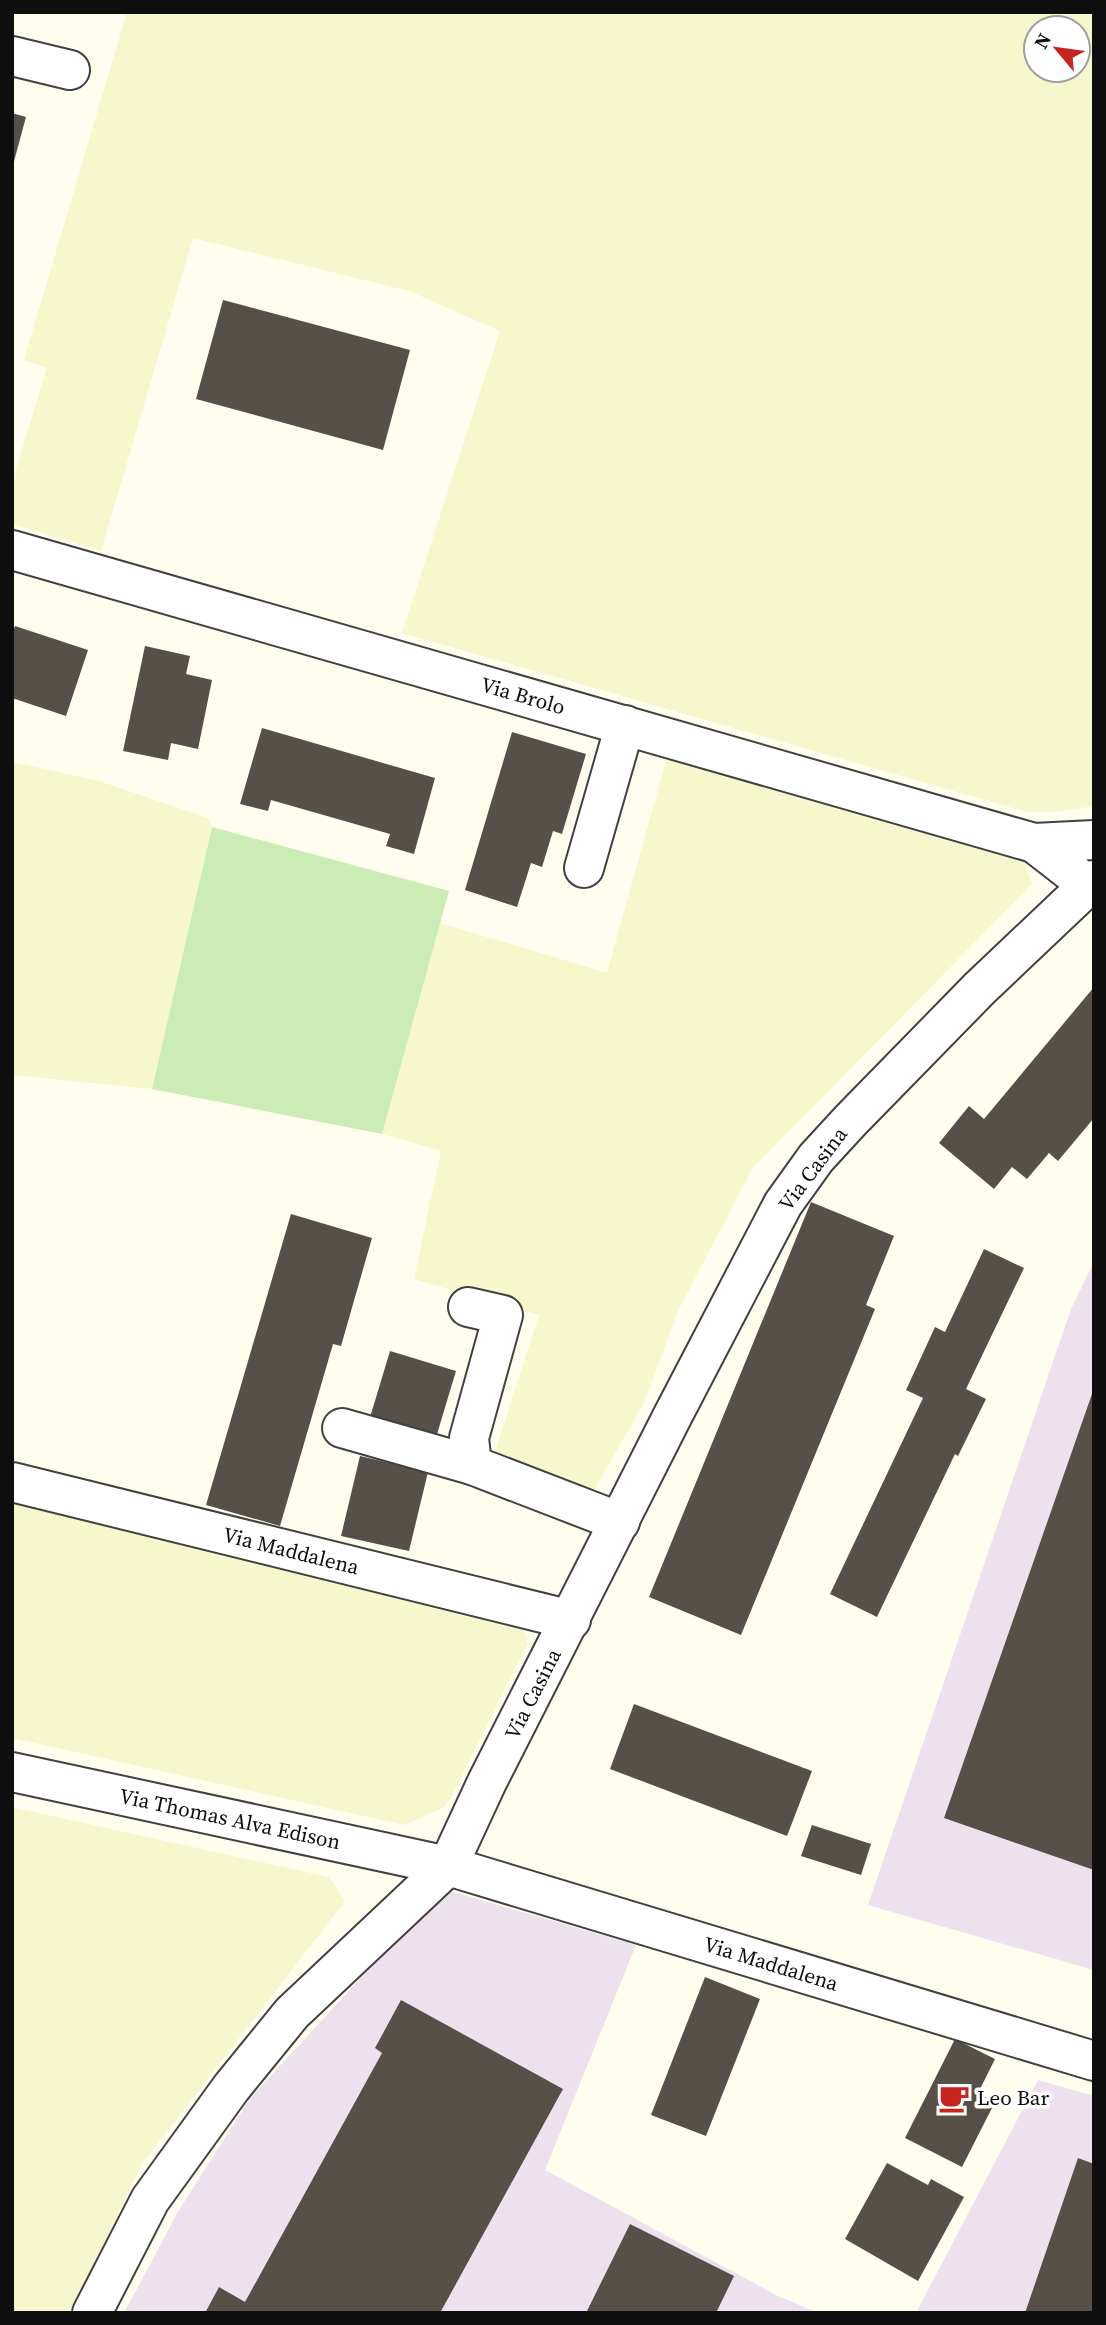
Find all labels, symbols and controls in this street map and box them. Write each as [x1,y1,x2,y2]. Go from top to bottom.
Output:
north arrow [1022,14,1092,84]
text: N [1027,28,1057,53]
street label: Via Brolo [478,670,569,721]
street label: Via Casina [772,1121,854,1217]
street label: Via Maddalena [220,1520,362,1582]
street label: Via Casina [497,1643,568,1744]
street label: Via Thomas Alva Edison [117,1781,344,1856]
street label: Via Maddalena [700,1929,842,1998]
cafe icon: Leo Bar [937,2081,971,2115]
place label: Leo Bar [977,2083,1049,2112]

